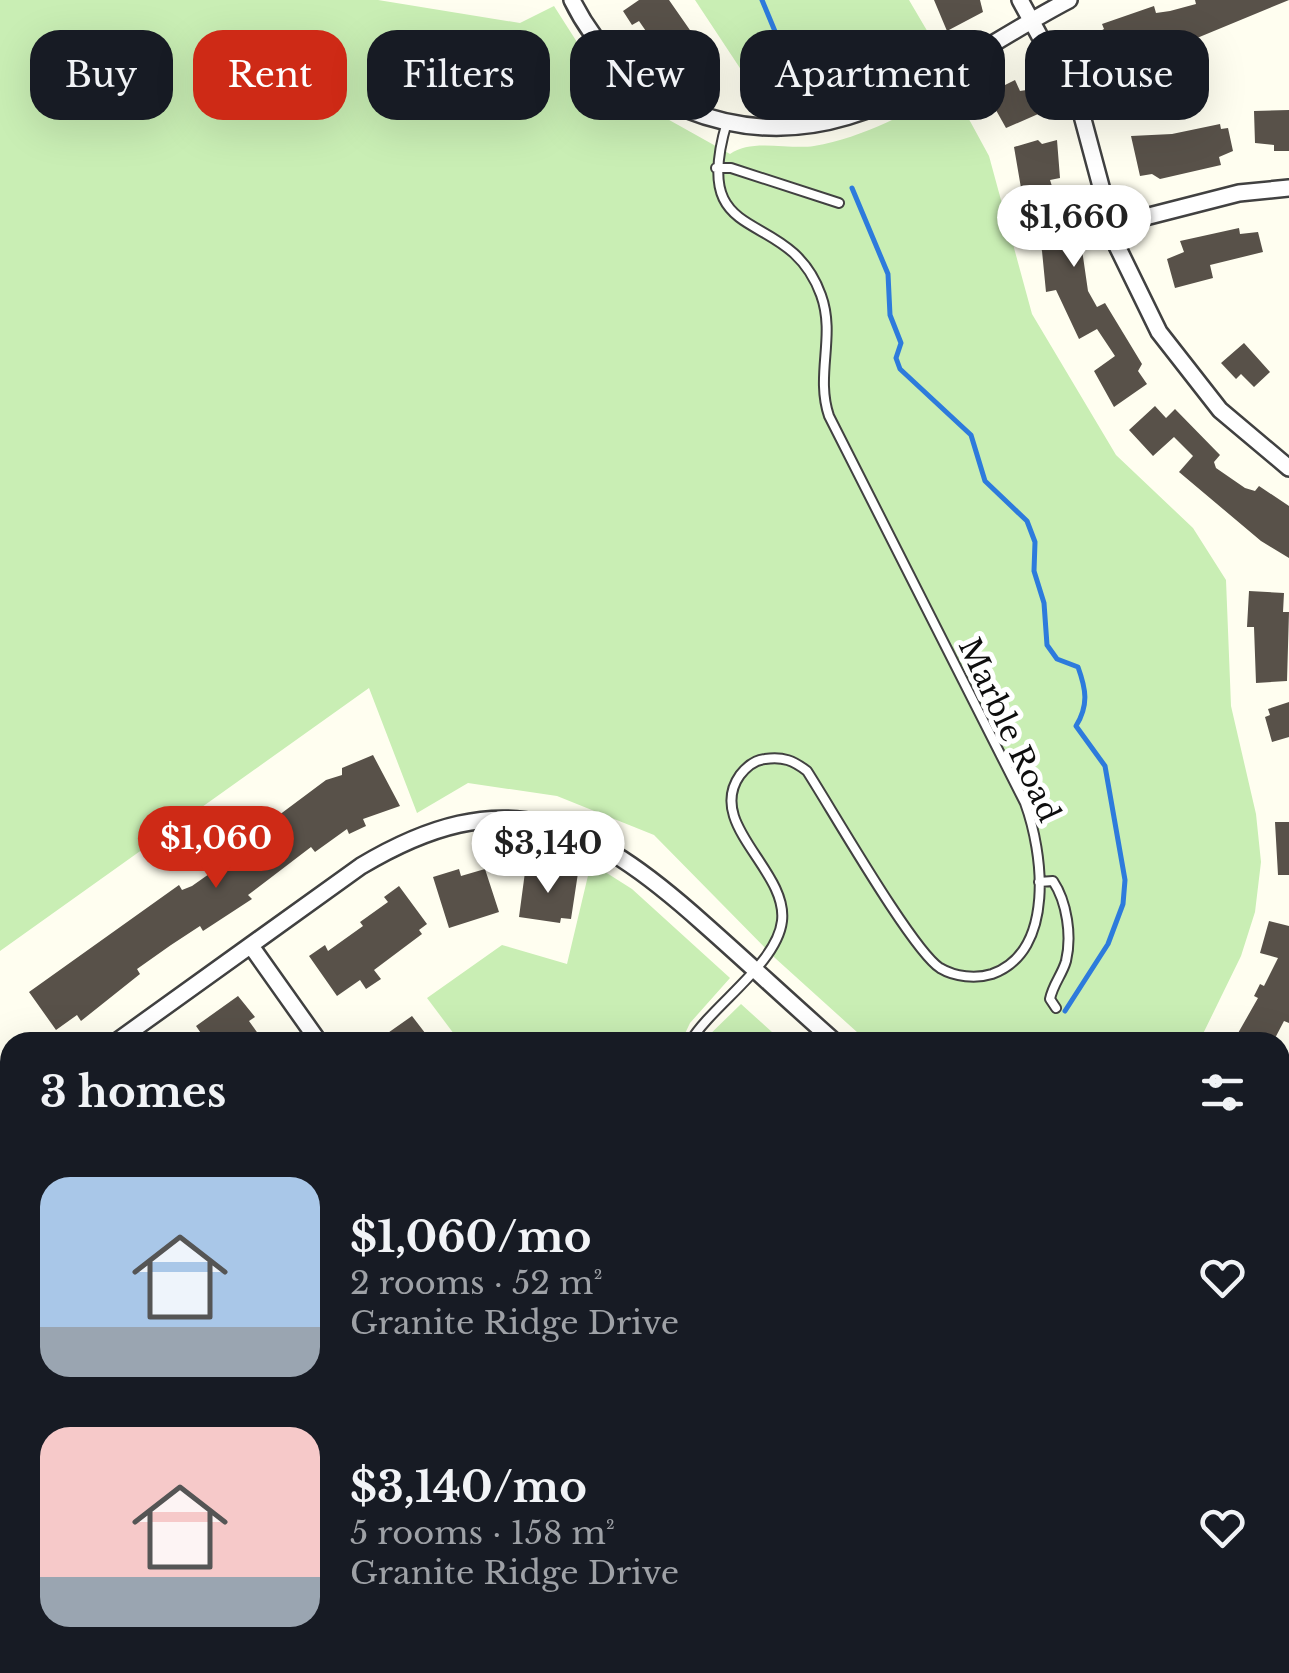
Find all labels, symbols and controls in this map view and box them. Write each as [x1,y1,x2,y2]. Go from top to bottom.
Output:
chip: Buy [30,30,173,120]
chip: Rent [193,30,347,120]
chip: Filters [367,30,550,120]
chip: New [570,30,720,120]
chip: Apartment [740,30,1005,120]
chip: House [1025,30,1209,120]
pin: $1,660 [993,185,1155,270]
text: $1,660 [1019,197,1129,237]
street label: Marble Road [951,632,1068,828]
pin: $1,060 [135,806,297,891]
pin: $3,140 [467,811,629,896]
text: $1,060 [160,818,272,858]
text: $3,140 [494,823,602,863]
icon: filters [1195,1065,1250,1120]
text: 3 homes [40,1066,226,1118]
text: $1,060/mo [350,1211,591,1263]
icon: home [120,1217,240,1337]
icon: heart [1195,1250,1250,1305]
text: 2 rooms · 52 m² [350,1263,603,1303]
text: Granite Ridge Drive [350,1303,679,1343]
text: $3,140/mo [350,1461,587,1513]
icon: home [120,1467,240,1587]
icon: heart [1195,1500,1250,1555]
text: 5 rooms · 158 m² [350,1513,615,1553]
text: Granite Ridge Drive [350,1553,679,1593]

